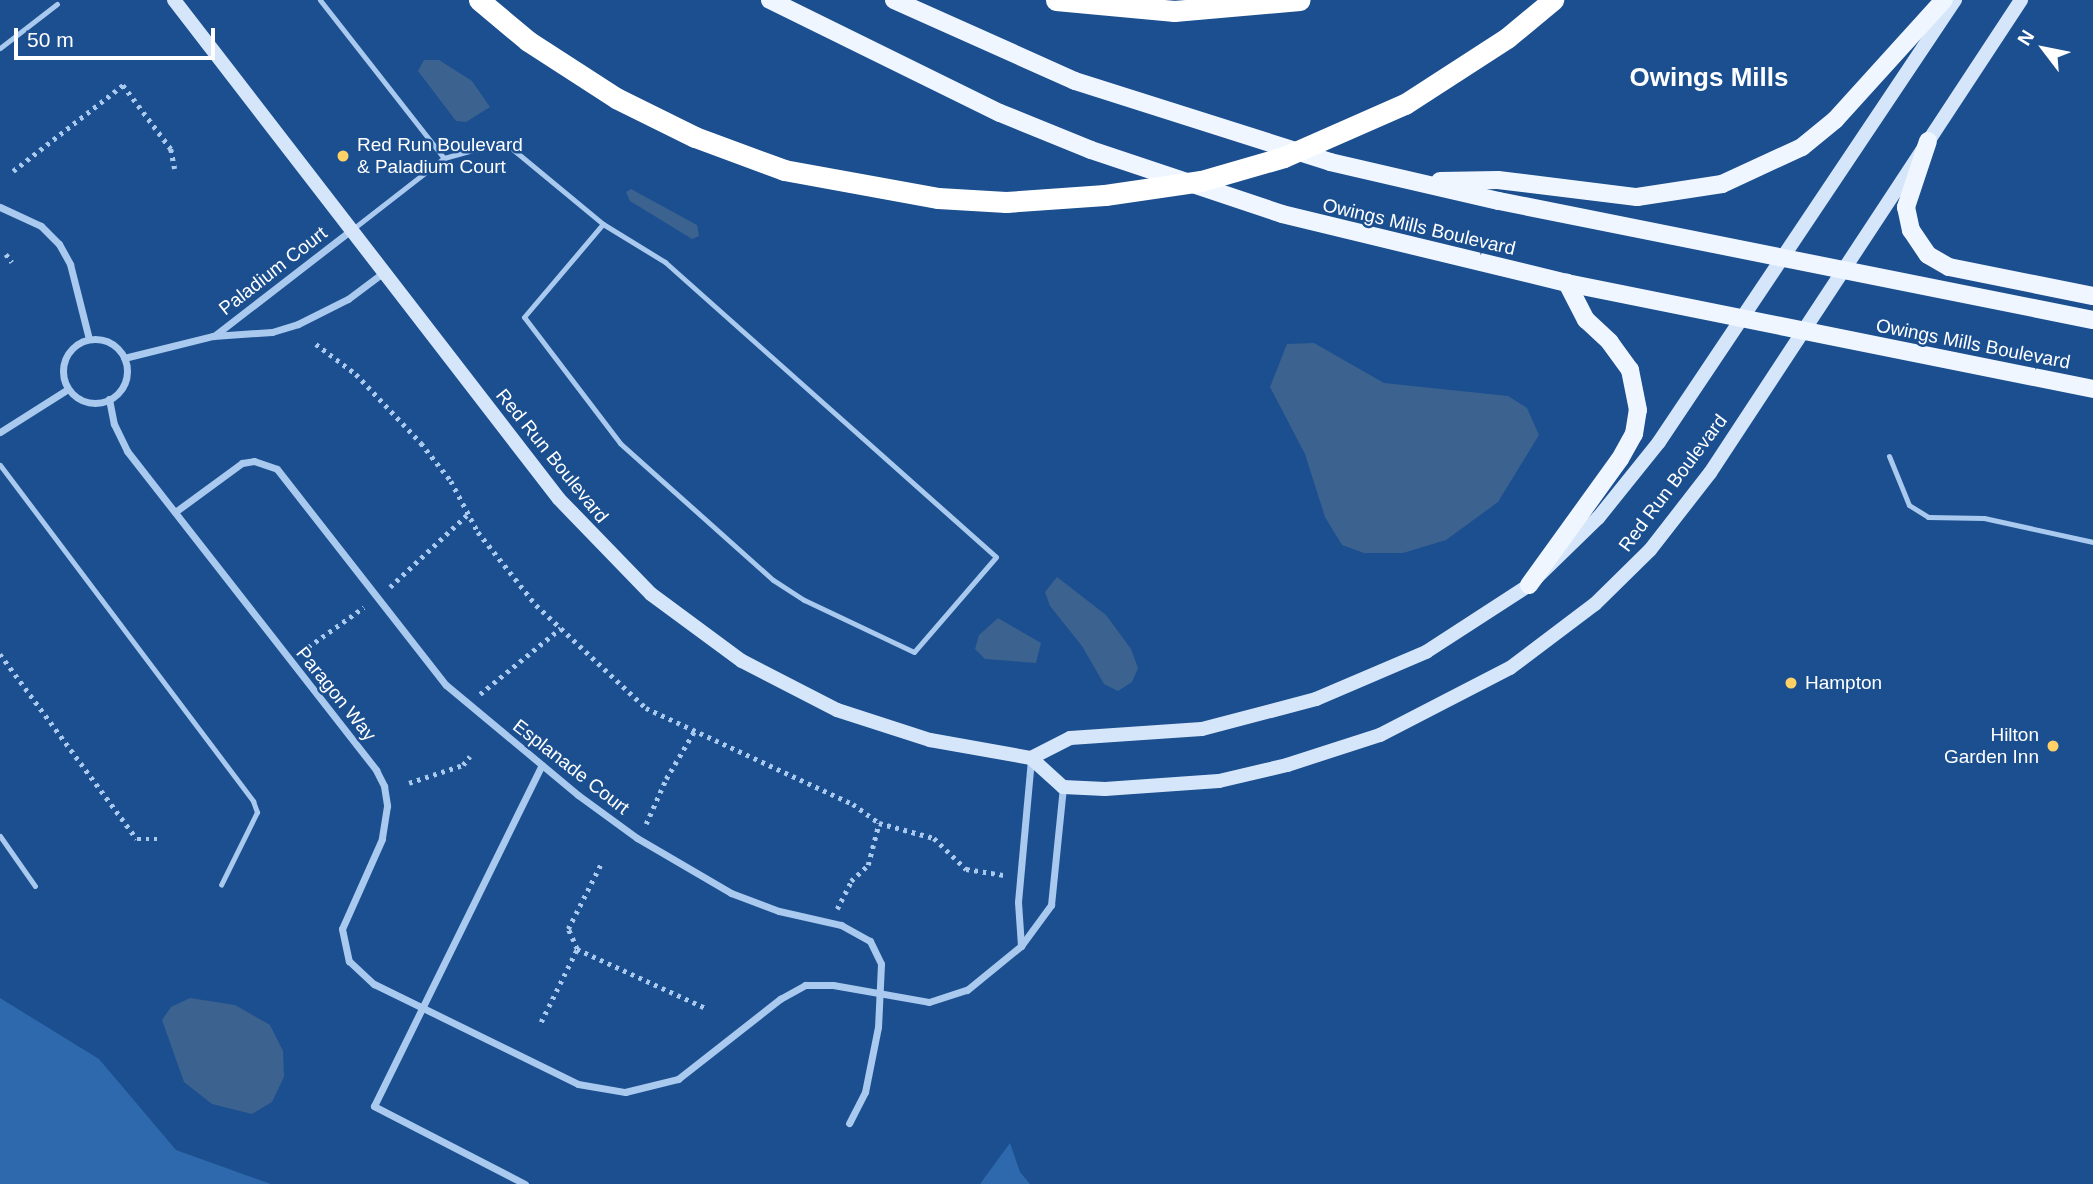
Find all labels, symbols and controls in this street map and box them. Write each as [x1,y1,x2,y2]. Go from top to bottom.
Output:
scale bar [18,14,219,58]
north arrow [2009,14,2079,84]
text: N [2013,26,2038,49]
text: 50 m [27,28,74,51]
district label: Owings Mills [1630,62,1788,94]
place label: Red Run Boulevard & Paladium Court [357,134,523,178]
marker: Red Run Boulevard & Paladium Court [335,148,351,164]
street label: Owings Mills Boulevard [1320,194,1518,260]
street label: Paladium Court [214,222,332,320]
street label: Owings Mills Boulevard [1874,314,2072,374]
street label: Red Run Boulevard [491,384,613,528]
street label: Red Run Boulevard [1614,410,1732,556]
street label: Paragon Way [291,642,381,746]
place label: Hampton [1805,672,1882,694]
marker: Hampton [1783,675,1799,691]
street label: Esplanade Court [508,714,634,820]
place label: Hilton Garden Inn [1944,724,2039,768]
marker: Hilton Garden Inn [2045,738,2061,754]

